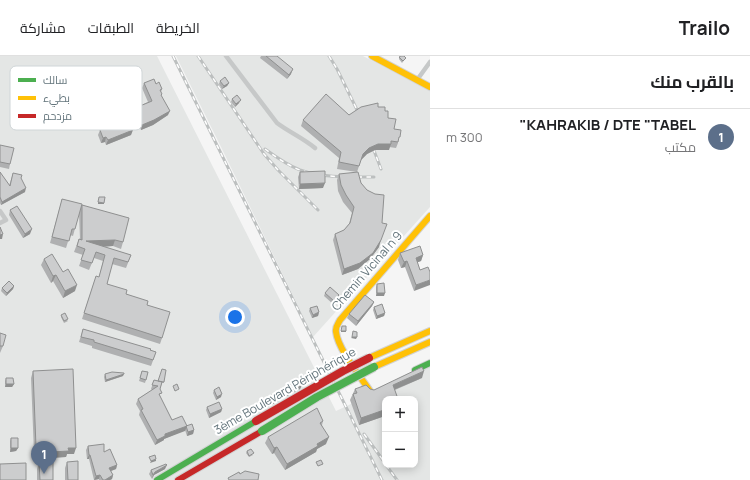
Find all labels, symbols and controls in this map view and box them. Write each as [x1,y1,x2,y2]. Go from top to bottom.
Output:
text: Trailo [679,15,730,41]
text: مشاركة [20,18,66,37]
text: الطبقات [88,18,134,37]
text: الخريطة [156,18,200,37]
legend [10,66,142,130]
text: بالقرب منك [650,70,734,93]
text: سالك [43,72,67,87]
text: بطيء [43,90,70,107]
text: مزدحم [43,108,72,124]
text: KAHRAKIB / DTE "TABEL" [519,114,696,135]
text: 300 m [446,128,483,146]
text: 1 [718,128,724,146]
text: مكتب [665,138,696,156]
street label: Chemin Vicinal n 9 [327,227,406,314]
your location [225,307,245,327]
street label: 3ème Boulevard Périphérique [211,343,359,438]
map controls [382,396,418,468]
button: + [382,396,418,432]
button: − [382,432,418,468]
pin: 1 [31,441,57,474]

